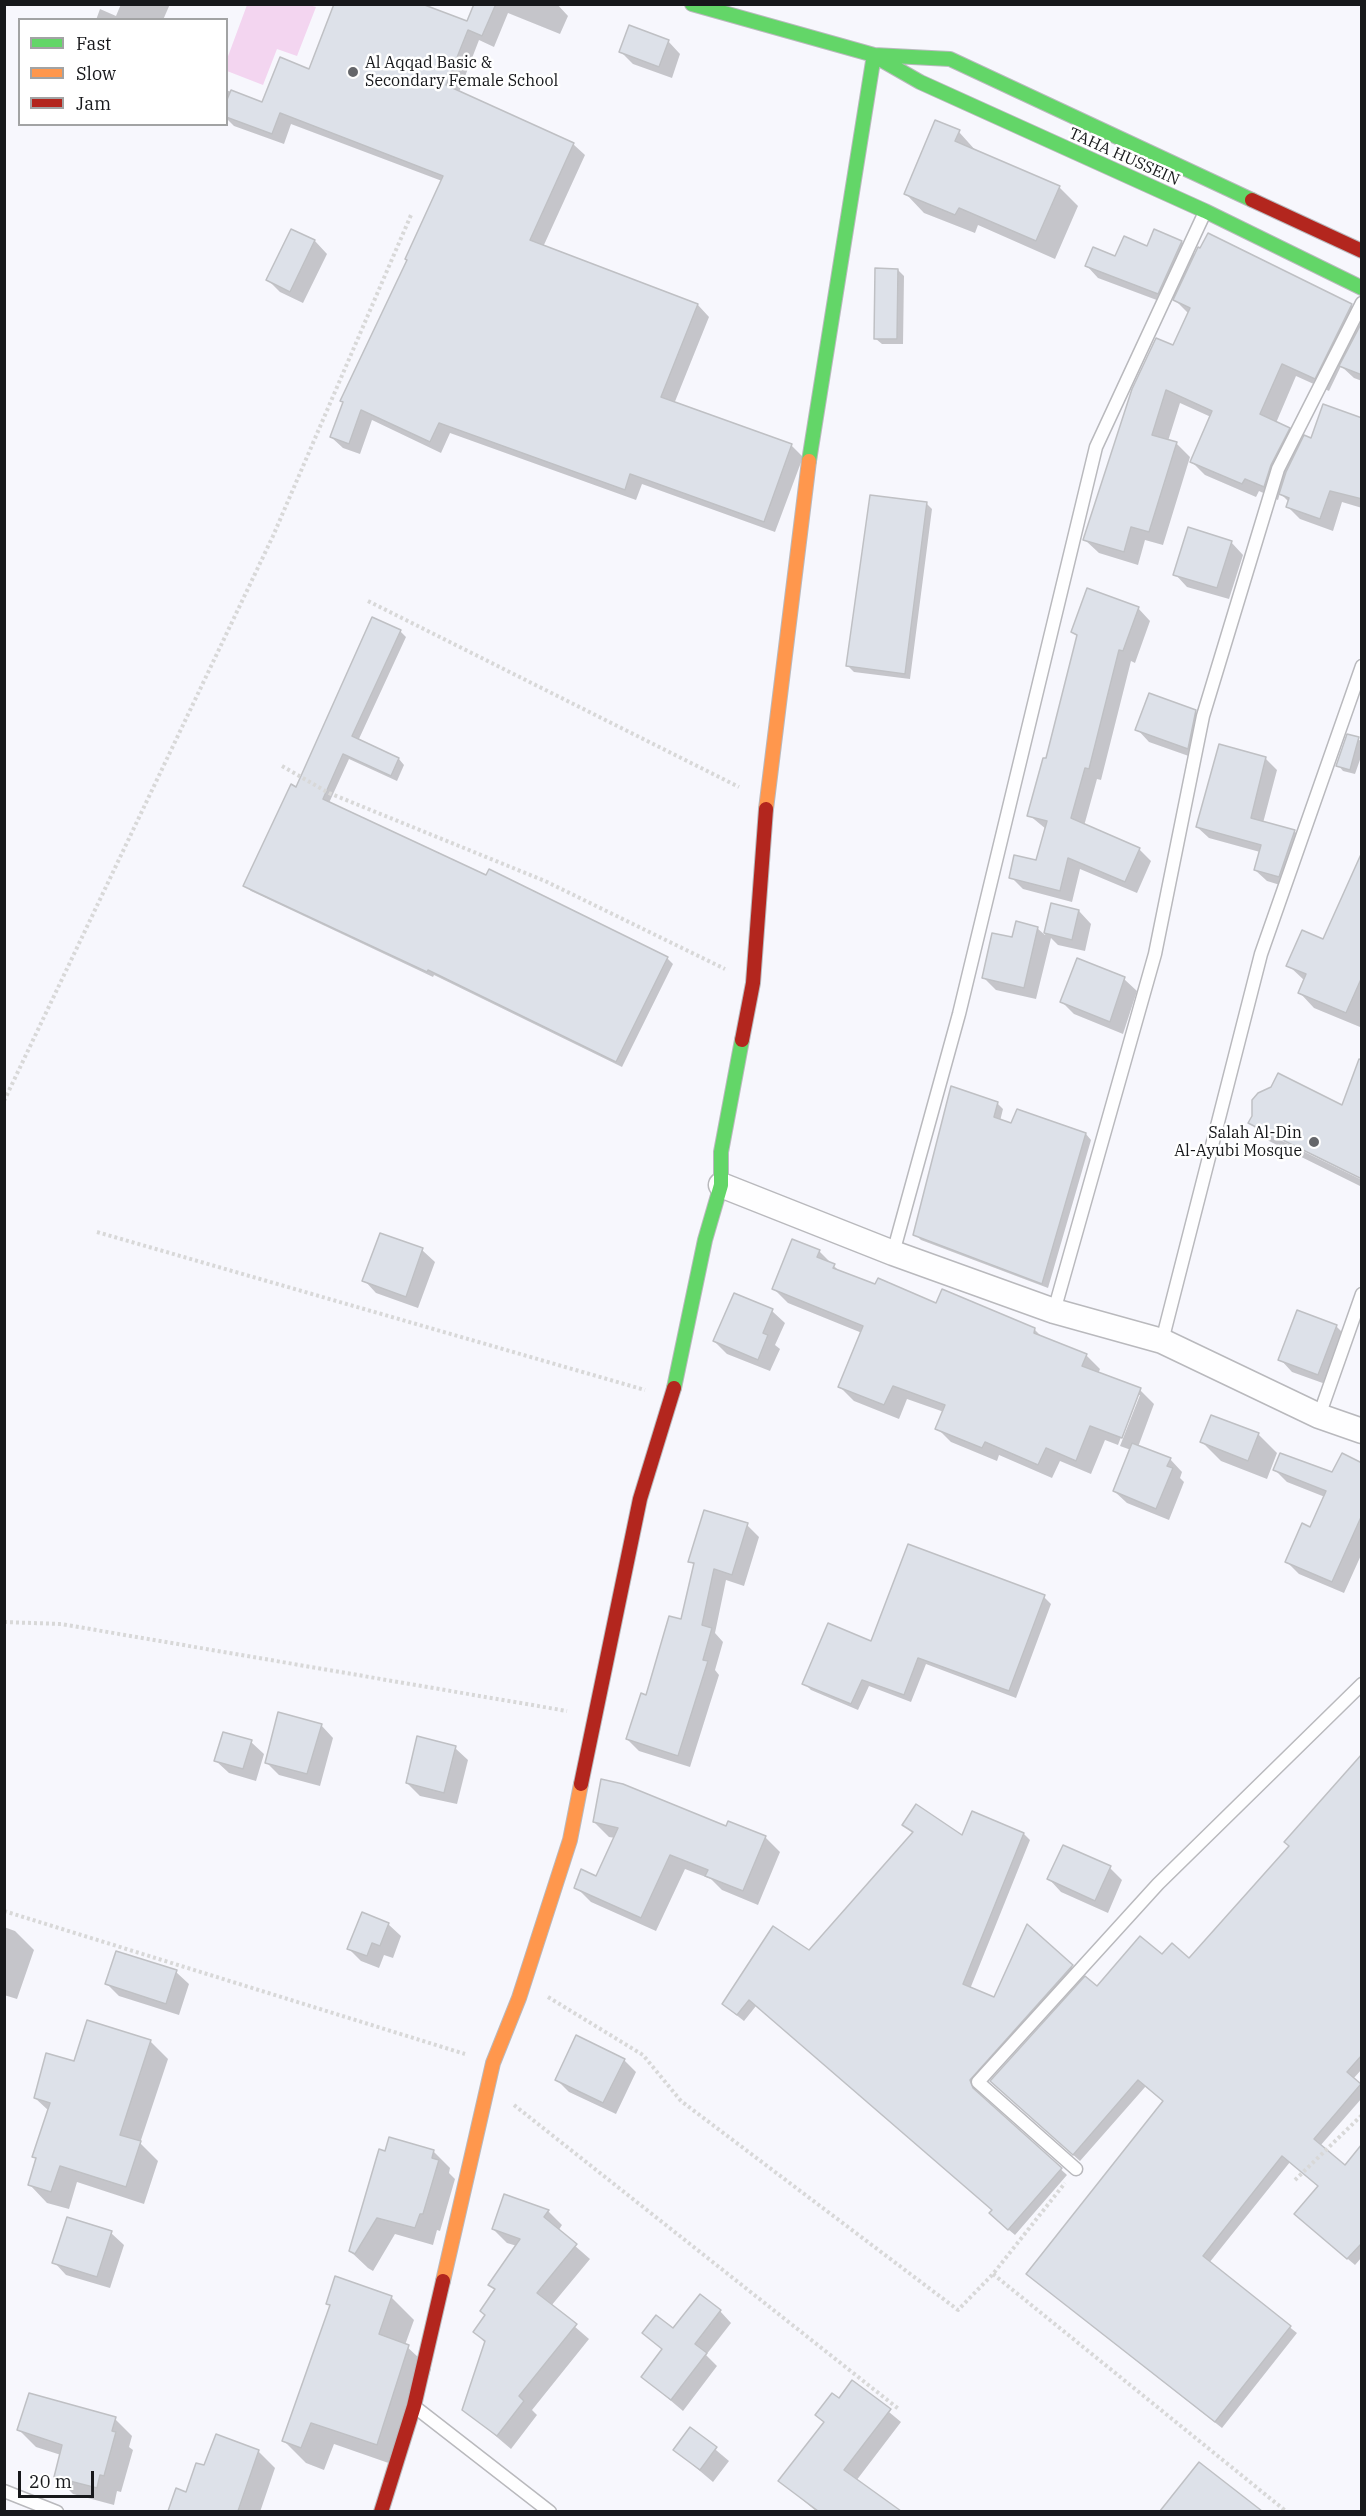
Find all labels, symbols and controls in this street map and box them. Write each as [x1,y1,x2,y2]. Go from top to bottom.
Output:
legend [18,18,228,126]
text: Fast [76,32,111,55]
place label: Al Aqqad Basic & Secondary Female School [365,53,558,91]
text: Slow [76,62,116,85]
marker: Al Aqqad Basic & Secondary Female School [346,65,360,79]
text: Jam [76,92,111,115]
street label: TAHA HUSSEIN [1066,124,1182,190]
place label: Salah Al-Din Al-Ayubi Mosque [1174,1123,1302,1161]
marker: Salah Al-Din Al-Ayubi Mosque [1307,1135,1321,1149]
scale bar [21,2459,98,2497]
text: 20 m [29,2470,72,2493]

